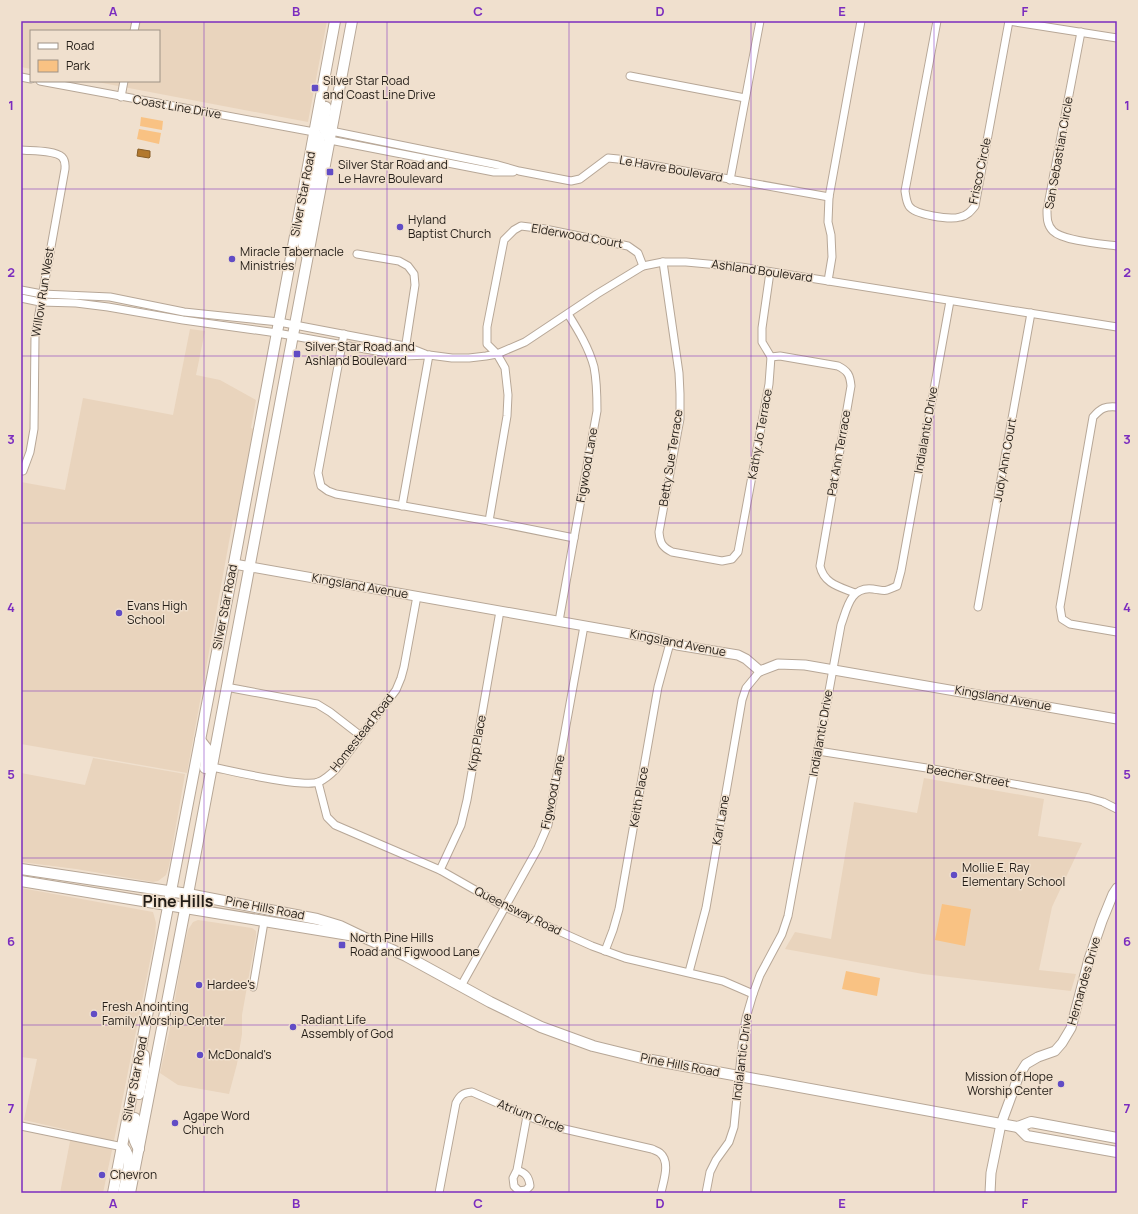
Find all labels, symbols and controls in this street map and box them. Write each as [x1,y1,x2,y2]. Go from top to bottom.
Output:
text: A [109,2,118,20]
text: B [292,2,300,20]
text: C [473,2,483,20]
text: D [655,2,665,20]
text: E [838,2,846,20]
text: F [1022,2,1029,20]
legend [30,30,160,82]
text: Road [66,37,94,54]
text: Park [66,57,91,74]
place label: Silver Star Road and Coast Line Drive [323,72,436,103]
marker: Silver Star Road and Coast Line Drive [310,83,320,93]
street label: Coast Line Drive [132,90,223,123]
street label: San Sebastian Circle [1040,95,1077,210]
text: 1 [8,96,14,114]
text: 1 [1124,96,1130,114]
street label: Frisco Circle [964,136,995,206]
street label: Silver Star Road [286,150,319,238]
street label: Le Havre Boulevard [618,151,724,186]
place label: Silver Star Road and Le Havre Boulevard [338,156,448,187]
marker: Silver Star Road and Le Havre Boulevard [325,167,335,177]
place label: Hyland Baptist Church [408,211,491,242]
street label: Elderwood Court [530,219,624,252]
marker: Hyland Baptist Church [395,222,405,232]
place label: Miracle Tabernacle Ministries [240,243,344,274]
street label: Willow Run West [27,246,58,338]
marker: Miracle Tabernacle Ministries [227,254,237,264]
street label: Ashland Boulevard [710,255,814,286]
text: 2 [7,263,15,281]
text: 2 [1123,263,1131,281]
place label: Silver Star Road and Ashland Boulevard [305,338,415,369]
marker: Silver Star Road and Ashland Boulevard [292,349,302,359]
street label: Indialantic Drive [910,385,941,475]
street label: Kathy Jo Terrace [743,387,776,480]
street label: Betty Sue Terrace [654,408,687,508]
street label: Pat Ann Terrace [823,409,854,497]
street label: Judy Ann Court [989,417,1020,503]
street label: Figwood Lane [572,426,601,504]
text: 3 [7,430,15,448]
text: 3 [1123,430,1131,448]
street label: Silver Star Road [208,563,241,651]
street label: Kingsland Avenue [311,569,410,602]
place label: Evans High School [127,597,187,628]
text: 4 [7,598,15,616]
text: 4 [1123,598,1131,616]
marker: Evans High School [114,608,124,618]
street label: Kingsland Avenue [629,625,728,660]
street label: Kingsland Avenue [954,681,1053,714]
street label: Indialantic Drive [805,688,836,778]
street label: Homestead Road [326,690,397,775]
street label: Kipp Place [463,714,490,772]
street label: Figwood Lane [536,753,569,831]
street label: Beecher Street [925,760,1011,791]
text: 5 [7,765,15,783]
street label: Keith Place [625,765,652,828]
text: 5 [1123,765,1131,783]
street label: Karl Lane [708,794,733,846]
place label: Mollie E. Ray Elementary School [962,859,1065,890]
marker: Mollie E. Ray Elementary School [949,870,959,880]
street label: Queensway Road [472,882,565,939]
district label: Pine Hills [142,890,214,912]
street label: Pine Hills Road [224,892,306,924]
place label: North Pine Hills Road and Figwood Lane [350,929,480,960]
text: 6 [7,932,15,950]
text: 6 [1123,932,1131,950]
street label: Hernandes Drive [1063,935,1104,1027]
marker: North Pine Hills Road and Figwood Lane [337,940,347,950]
place label: Hardee's [207,976,255,993]
marker: Hardee's [194,980,204,990]
place label: Fresh Anointing Family Worship Center [102,998,226,1029]
marker: Fresh Anointing Family Worship Center [89,1009,99,1019]
place label: Radiant Life Assembly of God [301,1011,393,1042]
street label: Indialantic Drive [728,1012,755,1102]
marker: Radiant Life Assembly of God [288,1022,298,1032]
street label: Silver Star Road [118,1035,151,1123]
place label: McDonald's [208,1046,272,1063]
street label: Pine Hills Road [639,1049,721,1081]
marker: McDonald's [195,1050,205,1060]
place label: Mission of Hope Worship Center [965,1068,1054,1099]
marker: Mission of Hope Worship Center [1056,1079,1066,1089]
street label: Atrium Circle [495,1095,567,1136]
text: 7 [8,1099,15,1117]
text: 7 [1124,1099,1131,1117]
place label: Agape Word Church [183,1107,250,1138]
marker: Agape Word Church [170,1118,180,1128]
place label: Chevron [110,1166,157,1183]
marker: Chevron [97,1170,107,1180]
text: A [109,1194,118,1212]
text: B [292,1194,300,1212]
text: C [473,1194,483,1212]
text: D [655,1194,665,1212]
text: E [838,1194,846,1212]
text: F [1022,1194,1029,1212]

